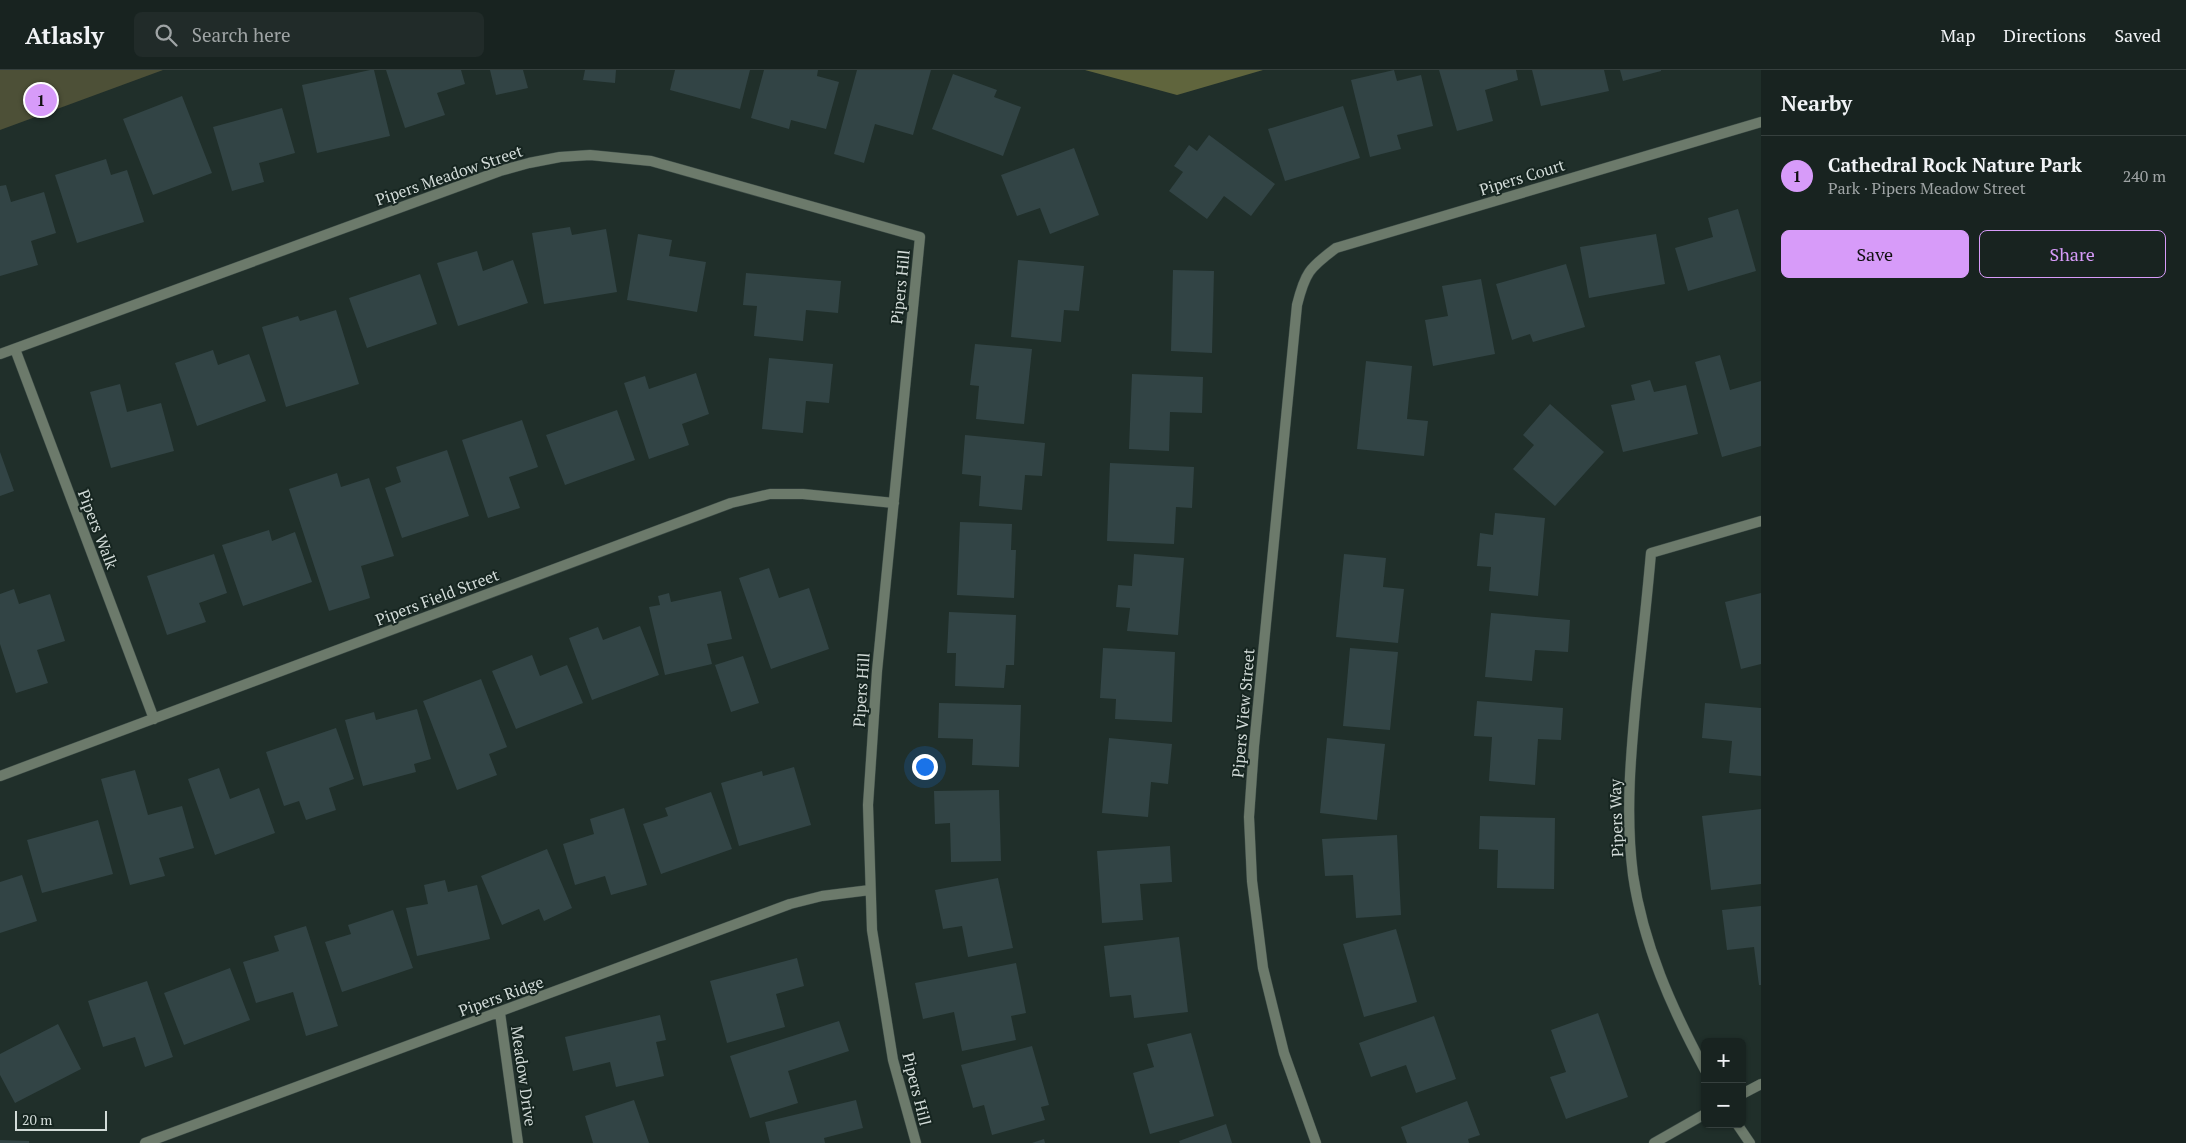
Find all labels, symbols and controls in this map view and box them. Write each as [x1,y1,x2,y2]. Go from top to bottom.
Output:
search box [134,12,484,57]
text: Atlasly [25,19,104,51]
icon: search [152,21,180,49]
text: Search here [192,22,291,47]
text: Map [1940,23,1975,47]
text: Directions [2003,23,2086,47]
text: Saved [2114,23,2161,47]
pin: 1 [25,81,57,119]
text: Nearby [1781,89,1852,117]
street label: Pipers Meadow Street [373,139,526,210]
text: Cathedral Rock Nature Park [1828,152,2082,177]
street label: Pipers Court [1476,154,1568,200]
text: 1 [1792,165,1802,187]
text: 240 m [2123,165,2166,187]
text: Park · Pipers Meadow Street [1828,177,2026,199]
button: Save [1781,230,1969,278]
button: Share [1979,230,2166,278]
street label: Pipers Hill [885,249,915,325]
street label: Pipers Walk [73,486,123,573]
street label: Pipers Field Street [372,563,502,631]
street label: Pipers View Street [1226,647,1260,779]
street label: Pipers Hill [847,652,875,728]
your location [912,754,938,780]
street label: Pipers Way [1604,777,1628,858]
street label: Pipers Ridge [456,970,546,1022]
street label: Meadow Drive [506,1024,542,1128]
map controls [1701,1038,1746,1128]
button: + [1701,1038,1746,1083]
street label: Pipers Hill [897,1050,937,1128]
button: − [1701,1083,1746,1128]
scale bar [15,1108,108,1131]
text: 20 m [22,1110,52,1129]

